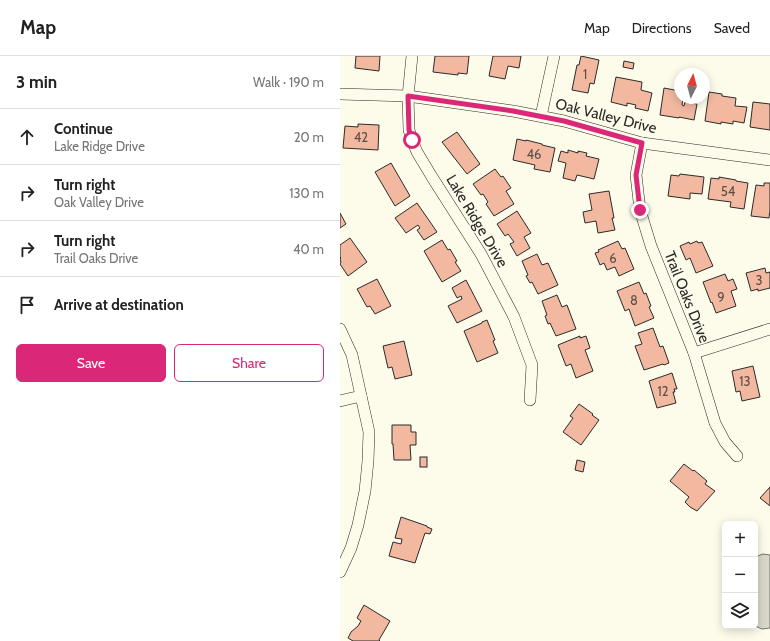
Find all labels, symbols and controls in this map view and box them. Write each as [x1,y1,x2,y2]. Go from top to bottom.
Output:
text: Map [20,16,56,39]
text: Map [584,19,610,37]
text: Directions [632,19,692,37]
text: Saved [714,19,750,37]
house number: 1 [583,66,587,82]
north arrow [674,68,710,104]
text: 3 min [16,72,57,92]
text: Walk · 190 m [253,74,324,90]
street label: Oak Valley Drive [554,95,659,137]
text: Continue [54,120,113,138]
icon: ahead [16,126,38,148]
text: 20 m [294,129,324,145]
house number: 42 [354,129,368,145]
route start [403,131,421,149]
text: Lake Ridge Drive [54,138,145,154]
house number: 46 [527,146,541,162]
street label: Lake Ridge Drive [442,171,512,271]
text: Turn right [54,176,115,194]
icon: right [16,182,38,204]
house number: 54 [721,183,736,199]
text: 130 m [289,185,324,201]
text: Oak Valley Drive [54,194,144,210]
route end [631,201,649,219]
text: Turn right [54,232,115,250]
icon: right [16,238,38,260]
text: 40 m [293,241,324,257]
street label: Trail Oaks Drive [660,249,714,346]
text: Trail Oaks Drive [54,250,138,266]
house number: 6 [609,250,617,266]
house number: 3 [755,272,763,288]
house number: 9 [717,289,725,305]
house number: 8 [630,292,638,308]
icon: arrive [16,294,38,316]
text: Arrive at destination [54,296,184,314]
button: Save [16,344,166,382]
button: Share [174,344,324,382]
house number: 13 [739,373,751,389]
house number: 12 [657,383,669,399]
map controls [722,521,758,629]
button: + [722,521,758,557]
button: − [722,557,758,593]
button: layers [722,593,758,629]

